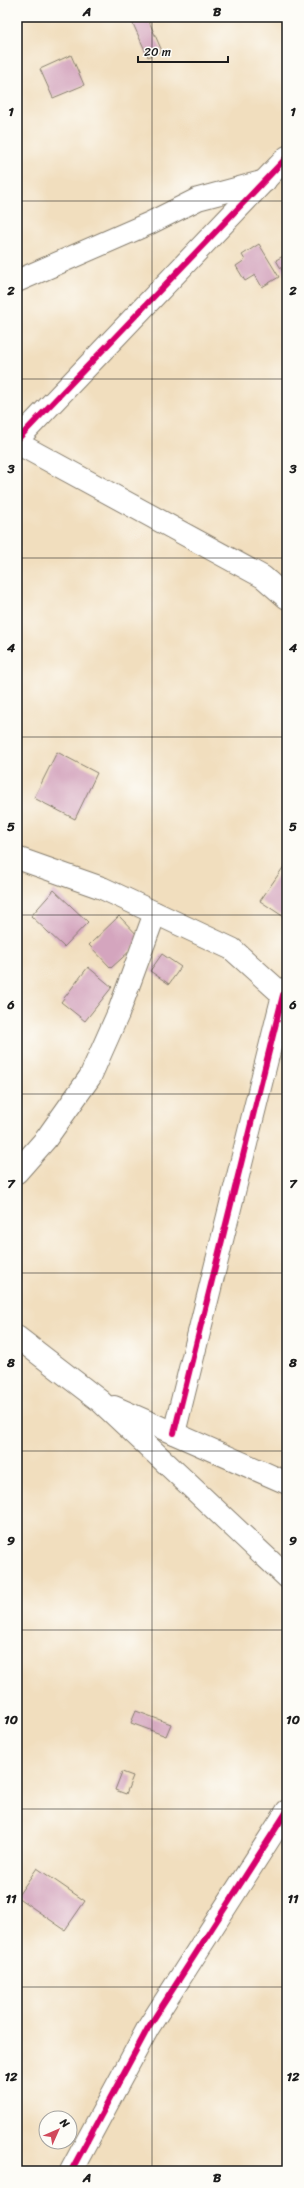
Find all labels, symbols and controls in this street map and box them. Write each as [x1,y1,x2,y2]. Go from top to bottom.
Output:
text: A [82,0,91,23]
text: B [213,0,222,23]
scale bar [138,38,228,64]
text: 20 m [144,41,171,63]
text: 1 [8,100,14,123]
text: 1 [290,100,296,123]
text: 2 [6,279,15,302]
text: 2 [288,279,297,302]
text: 3 [6,457,15,480]
text: 3 [288,457,297,480]
text: 4 [6,636,16,659]
text: 4 [288,636,298,659]
text: 5 [7,815,15,838]
text: 5 [289,815,297,838]
text: 6 [6,993,15,1016]
text: 6 [288,993,297,1016]
text: 7 [7,1172,16,1195]
text: 7 [289,1172,298,1195]
text: 8 [6,1351,15,1374]
text: 8 [288,1351,297,1374]
text: 9 [7,1529,15,1552]
text: 9 [289,1529,297,1552]
text: 10 [4,1708,18,1731]
text: 10 [286,1708,300,1731]
text: 11 [5,1887,17,1910]
text: 11 [287,1887,299,1910]
text: 12 [4,2065,18,2088]
text: 12 [286,2065,300,2088]
north arrow [38,2110,78,2150]
text: N [55,2113,74,2133]
text: A [82,2166,91,2188]
text: B [213,2166,222,2188]

